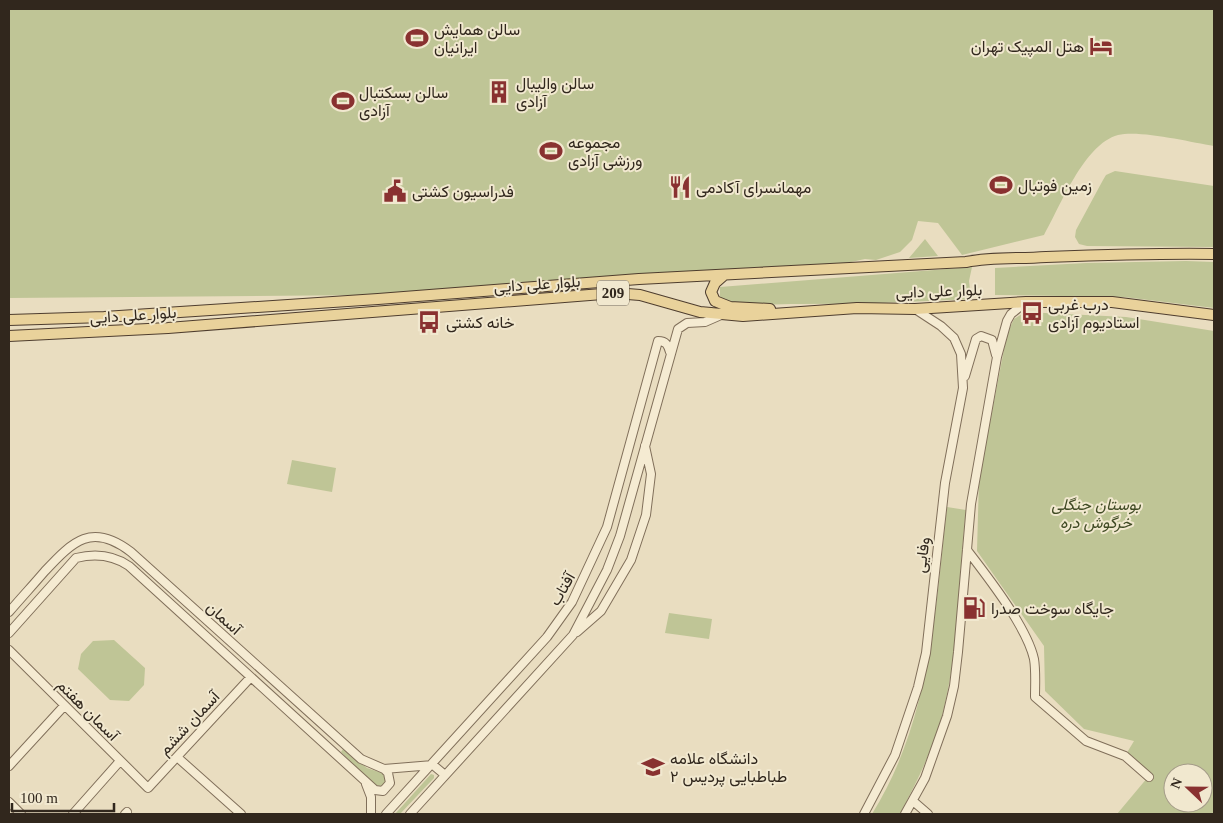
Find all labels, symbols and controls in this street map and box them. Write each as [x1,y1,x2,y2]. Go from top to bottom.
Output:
place label: سالن همایش ایرانیان [434,21,520,58]
sports icon: سالن همایش ایرانیان [404,25,430,51]
hotel icon: هتل المپیک تهران [1088,33,1114,59]
place label: هتل المپیک تهران [971,38,1084,58]
place label: سالن والیبال آزادی [516,75,594,112]
building icon: سالن والیبال آزادی [486,79,512,105]
place label: سالن بسکتبال آزادی [359,84,448,121]
sports icon: سالن بسکتبال آزادی [330,88,356,114]
place label: مجموعه ورزشی آزادی [568,134,642,171]
sports icon: مجموعه ورزشی آزادی [538,138,564,164]
sports icon: زمین فوتبال [988,172,1014,198]
restaurant icon: مهمانسرای آکادمی [667,174,693,200]
place label: زمین فوتبال [1018,177,1092,196]
public building icon: فدراسیون کشتی [382,178,408,204]
place label: مهمانسرای آکادمی [696,179,811,198]
place label: فدراسیون کشتی [412,183,514,202]
street label: بلوار علی دایی [493,272,581,298]
road number: 209 [597,280,629,306]
street label: بلوار علی دایی [895,281,983,303]
place label: درب غربی استادیوم آزادی [1048,296,1140,333]
bus stop icon: درب غربی استادیوم آزادی [1019,300,1045,326]
street label: بلوار علی دایی [89,303,177,329]
bus stop icon: خانه کشتی [416,309,442,335]
place label: خانه کشتی [446,314,515,333]
park label: بوستان جنگلی خرگوش دره [1051,496,1142,533]
street label: وفایی [911,536,935,574]
street label: آفتاب [546,568,580,609]
fuel station icon: جایگاه سوخت صدرا [961,595,987,621]
street label: آسمان [203,598,246,639]
place label: جایگاه سوخت صدرا [991,600,1114,619]
street label: آسمان هفتم [52,676,123,746]
street label: آسمان ششم [155,687,225,760]
place label: دانشگاه علامه طباطبایی پردیس ۲ [670,750,787,788]
school or university icon: دانشگاه علامه طباطبایی پردیس ۲ [640,754,666,780]
north arrow [1163,763,1213,813]
text: N [1168,776,1185,791]
scale bar [12,780,115,812]
text: 100 m [20,790,58,806]

